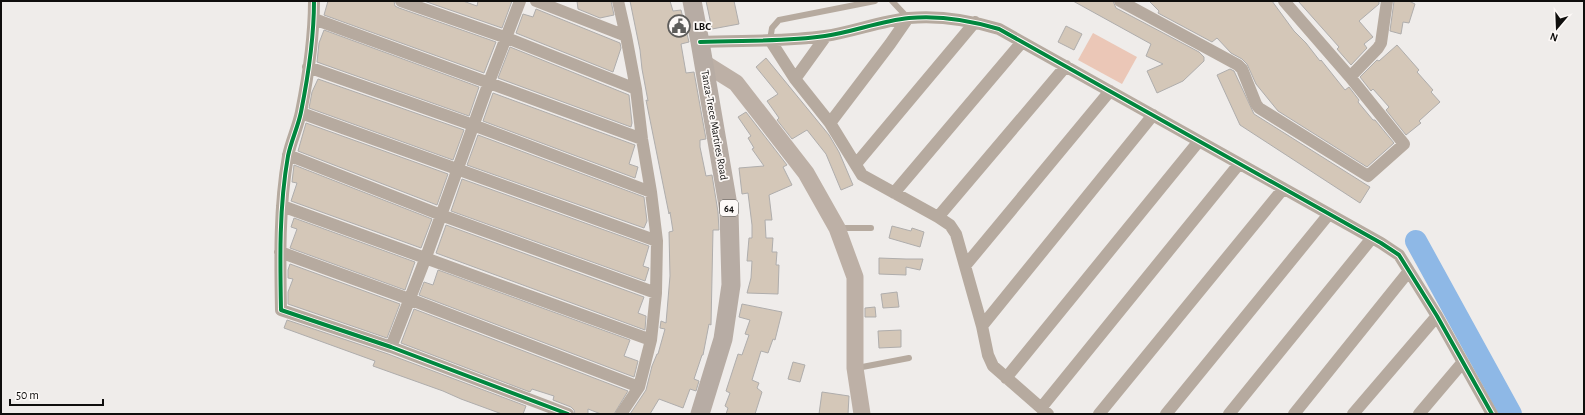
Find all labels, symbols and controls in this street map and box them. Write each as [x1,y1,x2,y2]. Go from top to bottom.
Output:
north arrow [1537,8,1577,48]
public building icon: LBC [666,13,692,39]
place label: LBC [694,21,711,32]
text: N [1548,31,1559,43]
street label: Tanza-Trece Martires Road [699,69,730,181]
road number: 64 [720,200,738,216]
scale bar [10,381,103,407]
text: 50 m [16,389,39,401]

